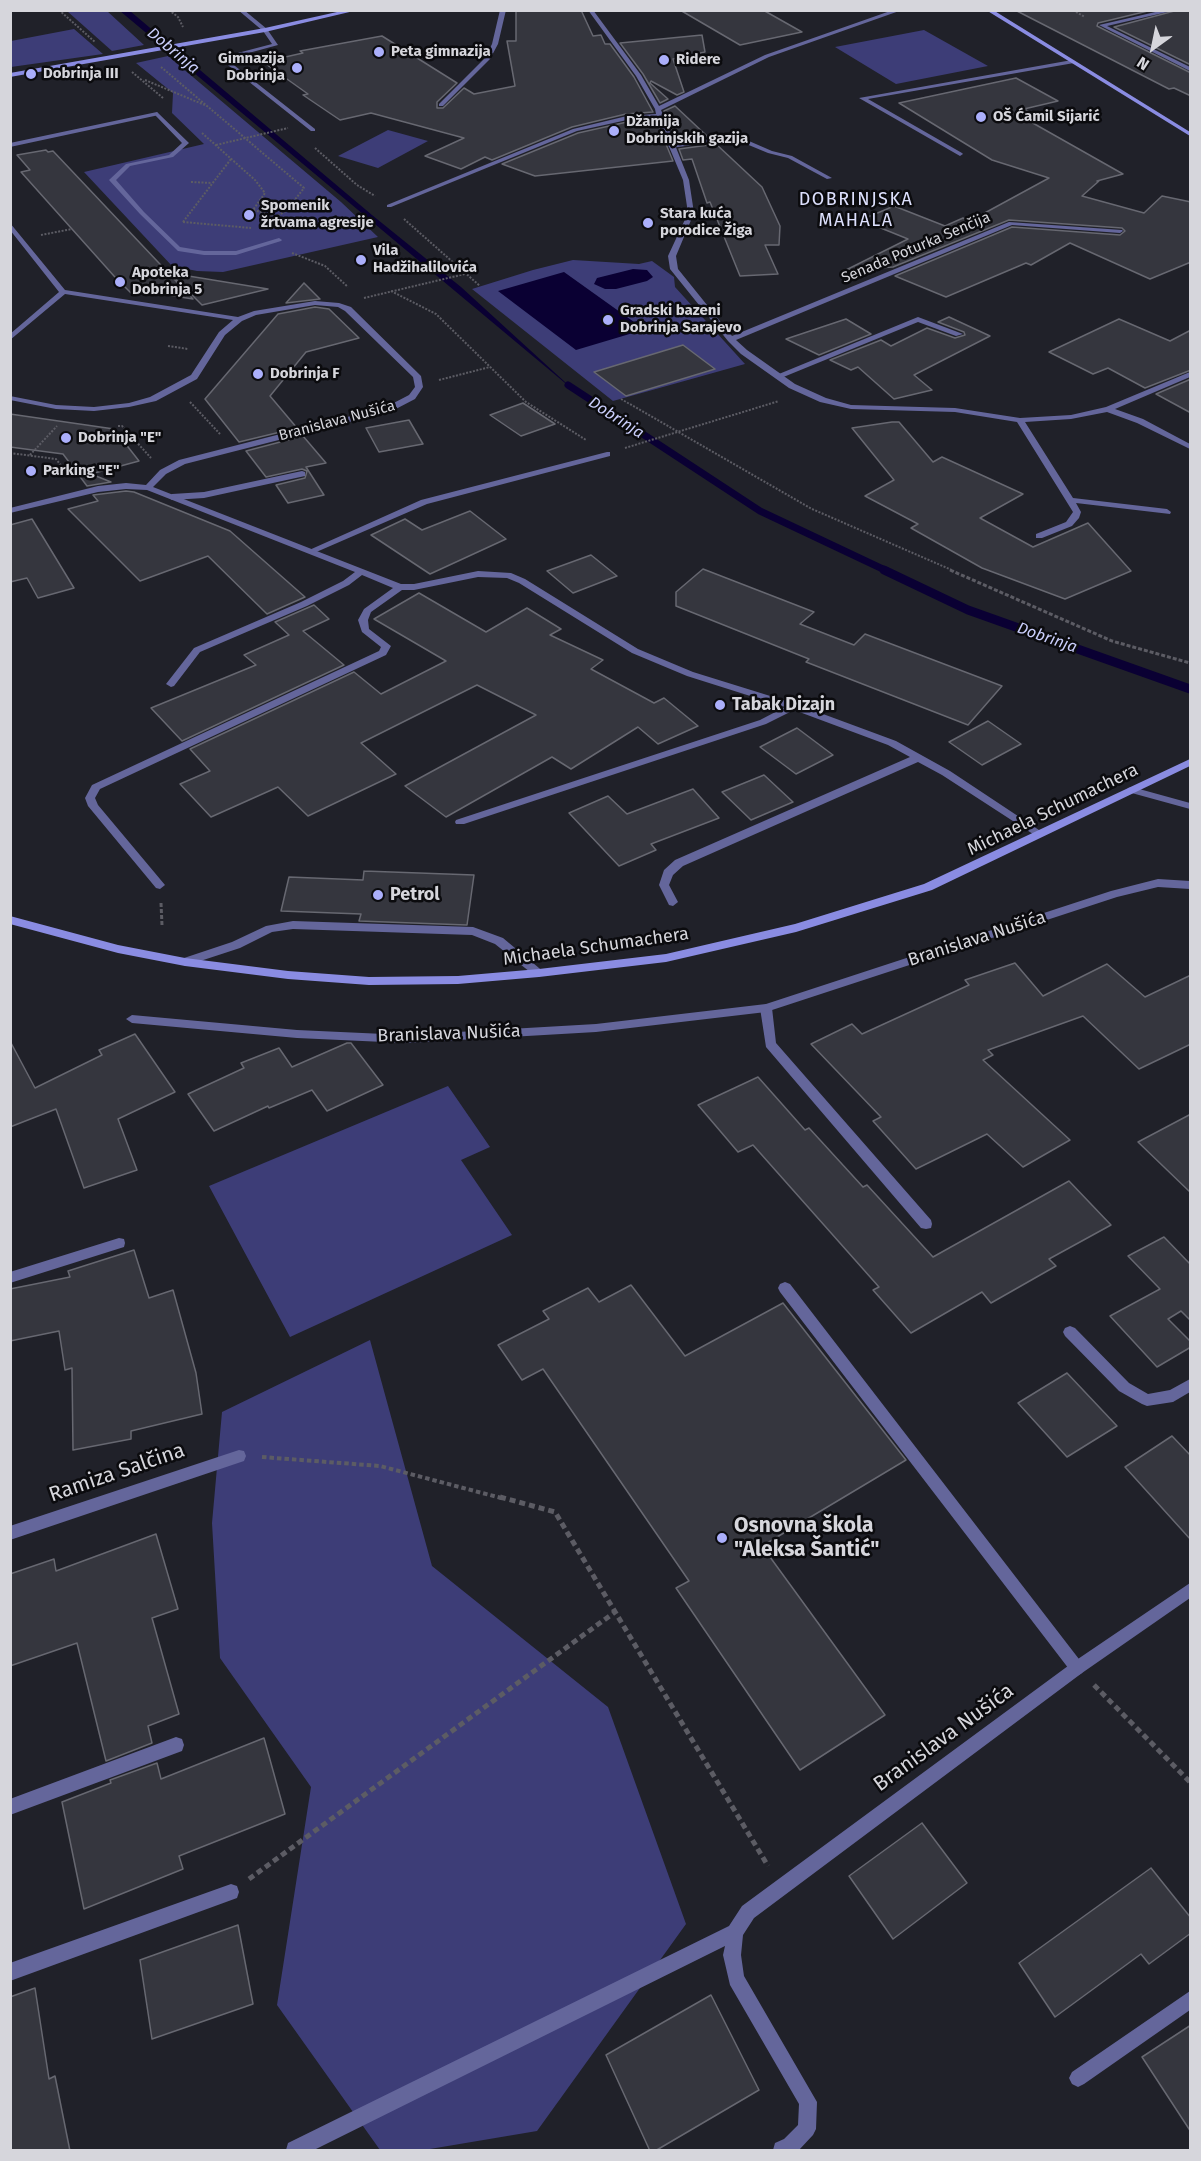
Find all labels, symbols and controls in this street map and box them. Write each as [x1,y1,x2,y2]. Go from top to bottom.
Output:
north arrow [1123,18,1183,78]
water label: Dobrinja [143,24,203,78]
place label: Peta gimnazija [391,43,491,61]
marker: Peta gimnazija [372,45,386,59]
place label: Gimnazija Dobrinja [218,50,285,85]
place label: Ridere [676,51,721,69]
marker: Ridere [657,53,671,67]
text: N [1133,53,1153,74]
marker: Gimnazija Dobrinja [290,61,304,75]
place label: Dobrinja III [43,65,119,83]
marker: Dobrinja III [24,67,38,81]
place label: OŠ Ćamil Sijarić [993,108,1100,126]
marker: OŠ Ćamil Sijarić [974,110,988,124]
place label: Džamija Dobrinjskih gazija [626,113,748,148]
marker: Džamija Dobrinjskih gazija [607,124,621,138]
district label: DOBRINJSKA MAHALA [799,189,913,232]
place label: Spomenik žrtvama agresije [261,197,374,232]
place label: Stara kuća porodice Žiga [660,205,753,240]
marker: Spomenik žrtvama agresije [242,208,256,222]
street label: Senada Poturka Senčija [839,208,993,288]
marker: Stara kuća porodice Žiga [641,216,655,230]
place label: Vila Hadžihalilovića [373,242,477,277]
marker: Vila Hadžihalilovića [354,253,368,267]
place label: Apoteka Dobrinja 5 [132,264,202,299]
marker: Apoteka Dobrinja 5 [113,275,127,289]
place label: Gradski bazeni Dobrinja Sarajevo [620,302,741,337]
marker: Gradski bazeni Dobrinja Sarajevo [601,313,615,327]
place label: Dobrinja F [270,365,340,383]
marker: Dobrinja F [251,367,265,381]
water label: Dobrinja [585,393,647,443]
street label: Branislava Nušića [277,397,397,445]
place label: Dobrinja "E" [78,429,161,447]
marker: Dobrinja "E" [59,431,73,445]
place label: Parking "E" [43,462,119,480]
marker: Parking "E" [24,464,38,478]
water label: Dobrinja [1014,619,1080,657]
place label: Tabak Dizajn [732,694,835,716]
marker: Tabak Dizajn [713,698,727,712]
street label: Michaela Schumachera [964,759,1142,861]
place label: Petrol [390,884,440,906]
marker: Petrol [371,888,385,902]
street label: Branislava Nušića [905,907,1049,971]
street label: Michaela Schumachera [502,923,690,971]
street label: Branislava Nušića [377,1021,521,1047]
street label: Ramiza Salčina [46,1438,188,1508]
place label: Osnovna škola "Aleksa Šantić" [734,1513,880,1563]
marker: Osnovna škola "Aleksa Šantić" [715,1531,729,1545]
street label: Branislava Nušića [869,1679,1019,1797]

